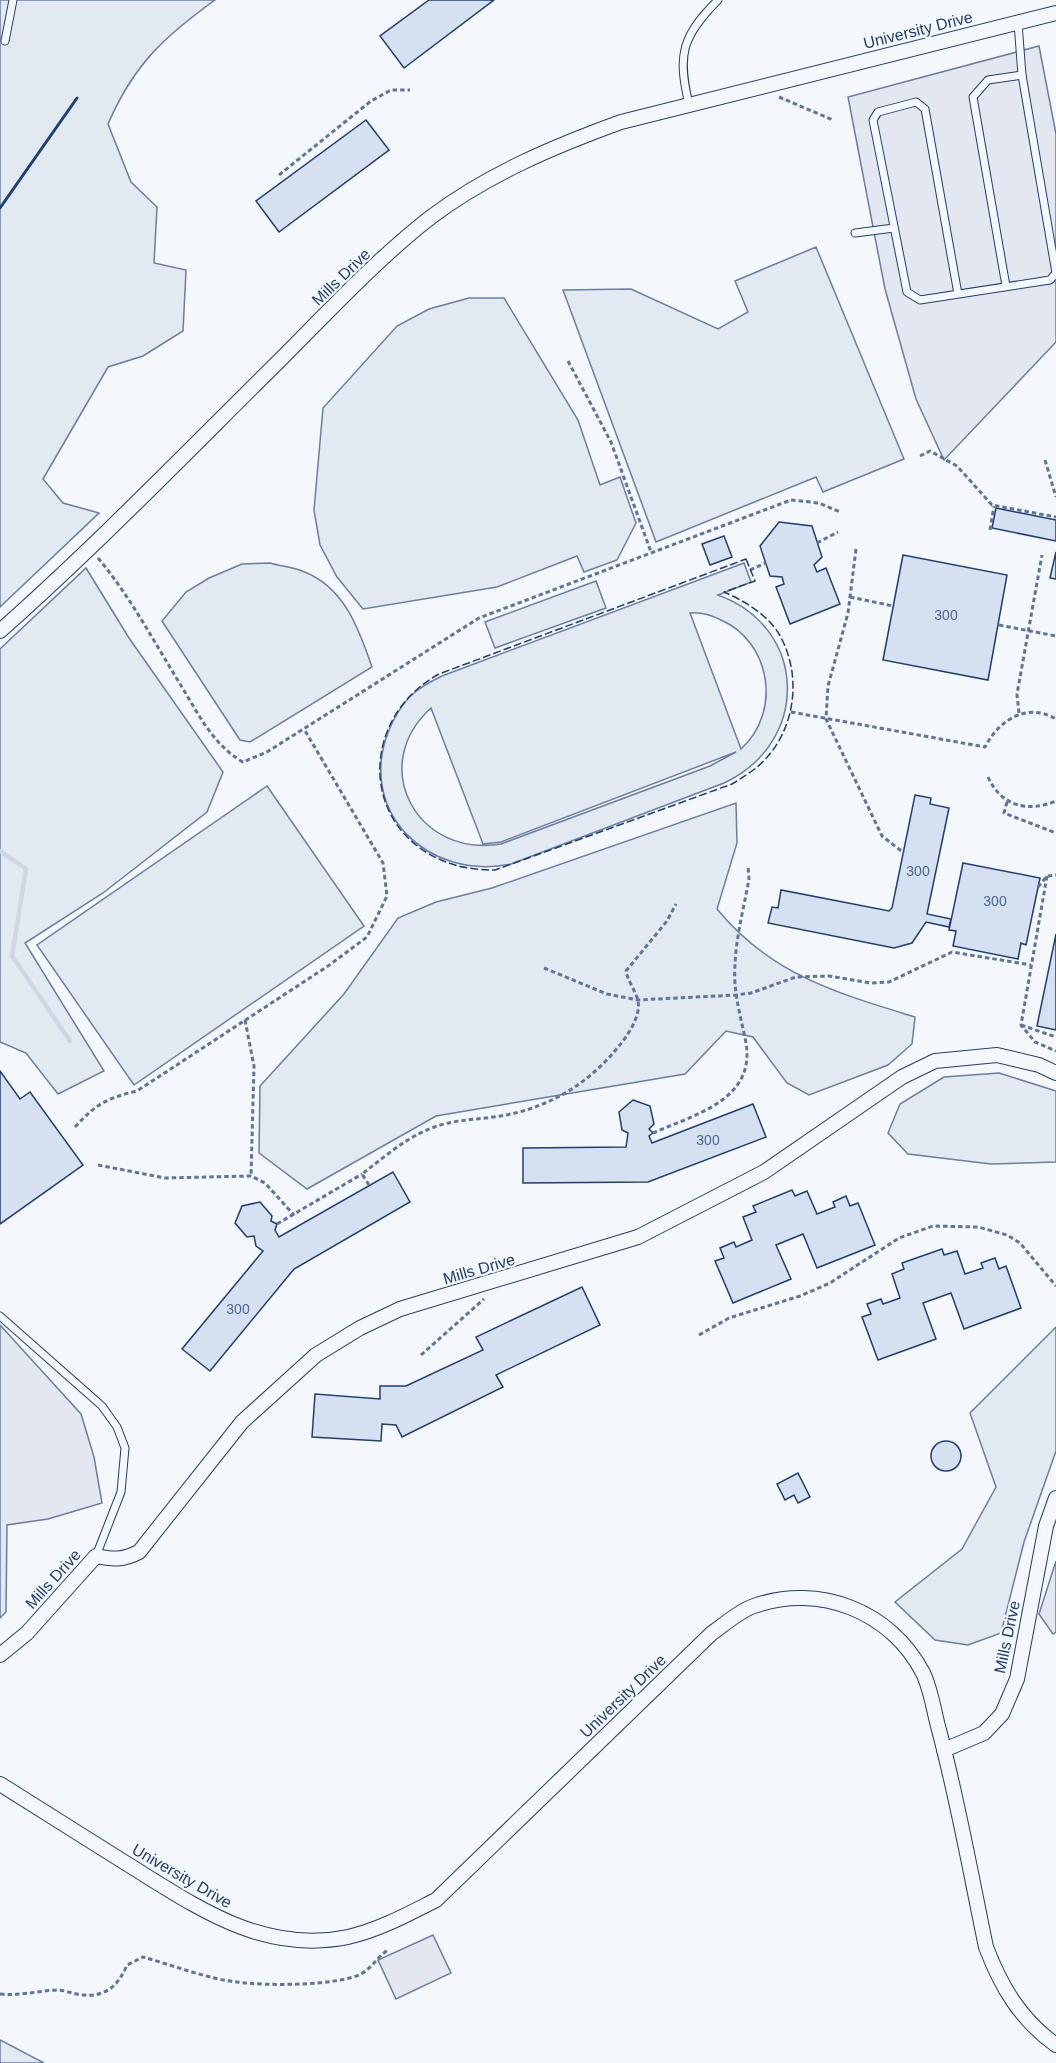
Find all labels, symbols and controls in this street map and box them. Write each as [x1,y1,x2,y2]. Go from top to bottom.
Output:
street label: University Drive [862,8,974,52]
street label: Mills Drive [309,245,374,309]
house number: 300 [934,607,958,623]
house number: 300 [906,863,930,879]
house number: 300 [983,893,1007,909]
house number: 300 [696,1132,720,1148]
street label: Mills Drive [441,1251,517,1287]
house number: 300 [226,1301,250,1317]
street label: Mills Drive [22,1546,84,1612]
street label: Mills Drive [991,1599,1023,1675]
street label: University Drive [577,1651,669,1741]
street label: University Drive [129,1841,235,1911]

